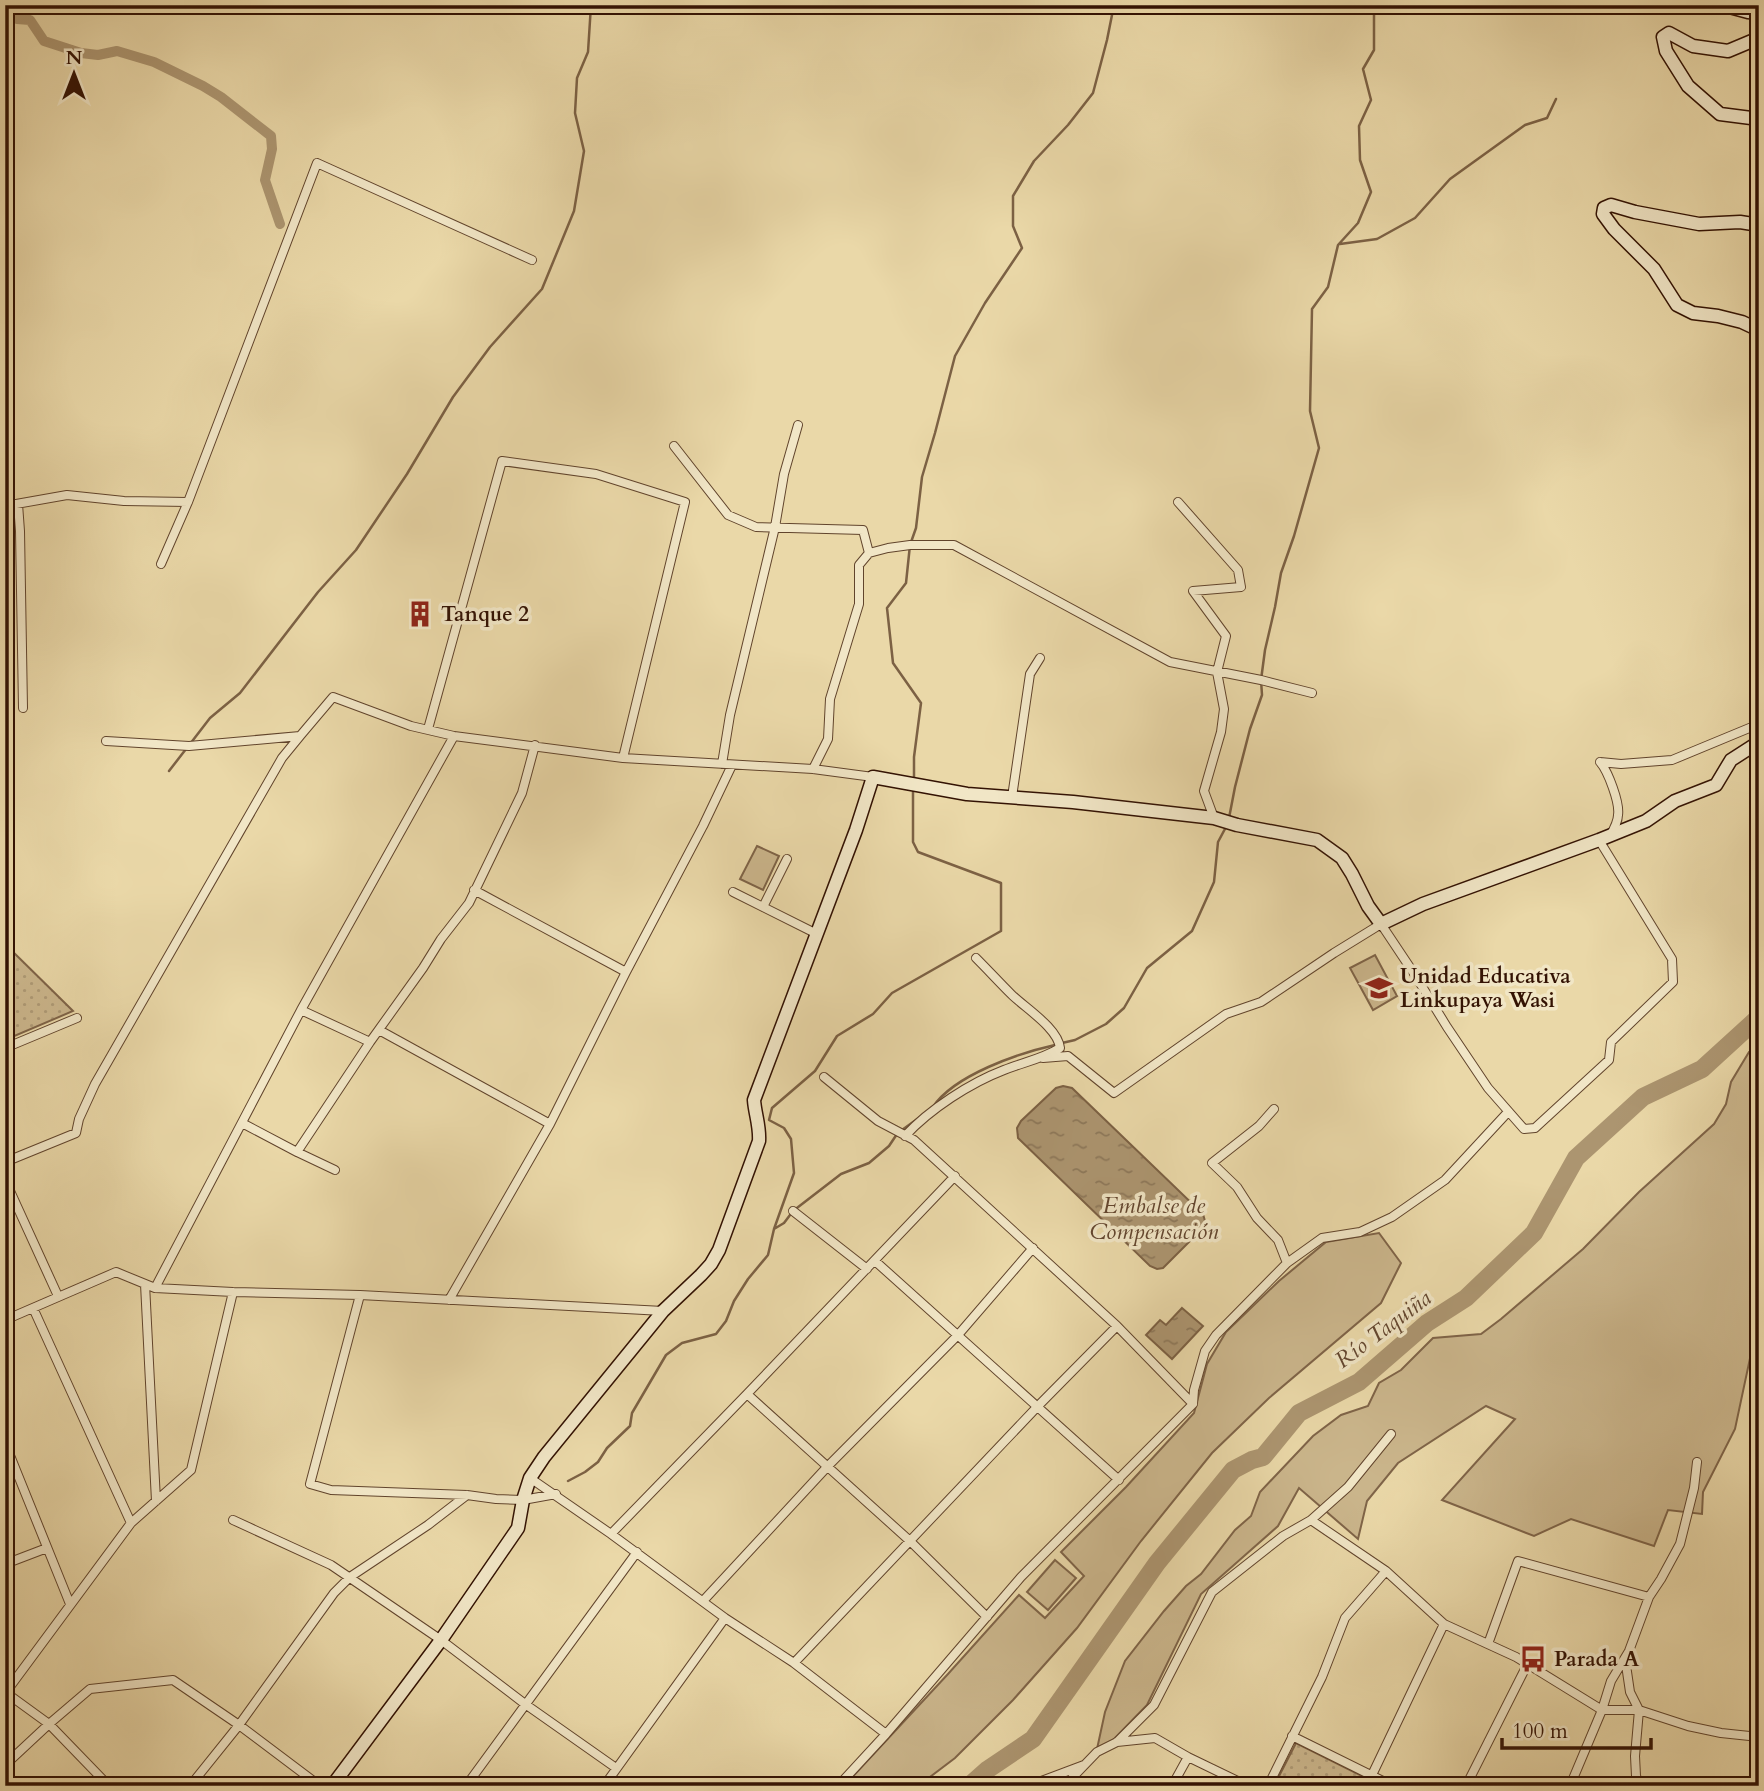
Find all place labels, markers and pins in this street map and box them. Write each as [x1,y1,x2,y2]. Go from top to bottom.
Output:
building icon: Tanque 2 [405,599,435,629]
place label: Tanque 2 [441,600,529,629]
place label: Unidad Educativa Linkupaya Wasi [1400,962,1571,1015]
school or university icon: Unidad Educativa Linkupaya Wasi [1364,973,1394,1003]
bus stop icon: Parada A [1518,1644,1548,1674]
place label: Parada A [1554,1645,1640,1674]

